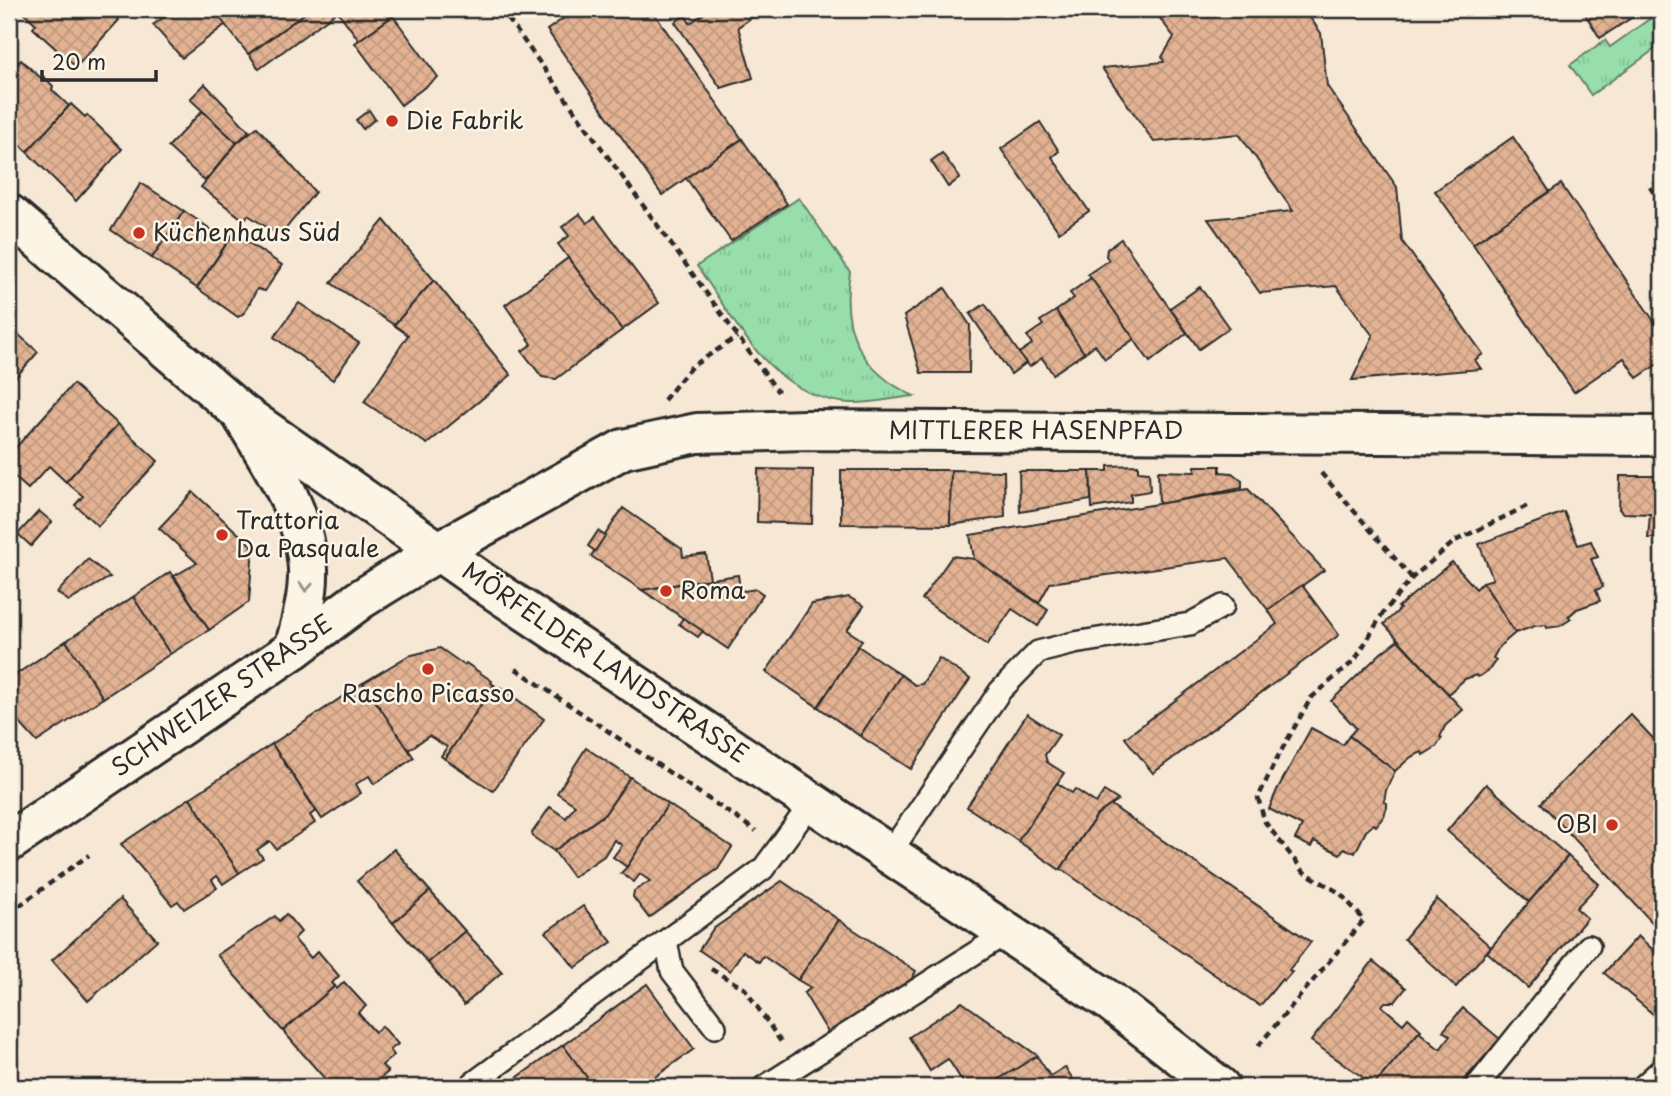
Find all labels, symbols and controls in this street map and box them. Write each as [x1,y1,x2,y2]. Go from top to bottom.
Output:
scale bar [42,38,156,82]
text: 20 m [52,45,106,77]
place label: Die Fabrik [406,101,524,137]
marker: Die Fabrik [384,113,400,129]
place label: Küchenhaus Süd [153,213,340,249]
marker: Küchenhaus Süd [131,225,147,241]
street label: MITTLERER HASENPFAD [889,411,1183,447]
place label: Trattoria Da Pasquale [236,501,379,565]
marker: Trattoria Da Pasquale [214,527,230,543]
street label: MÖRFELDER LANDSTRASSE [456,552,756,771]
place label: Roma [680,571,746,607]
one-way arrow [299,582,314,593]
marker: Roma [658,583,674,599]
street label: SCHWEIZER STRASSE [103,604,339,784]
marker: Rascho Picasso [420,661,436,677]
place label: Rascho Picasso [341,674,515,710]
place label: OBI [1556,805,1598,841]
marker: OBI [1604,817,1620,833]

